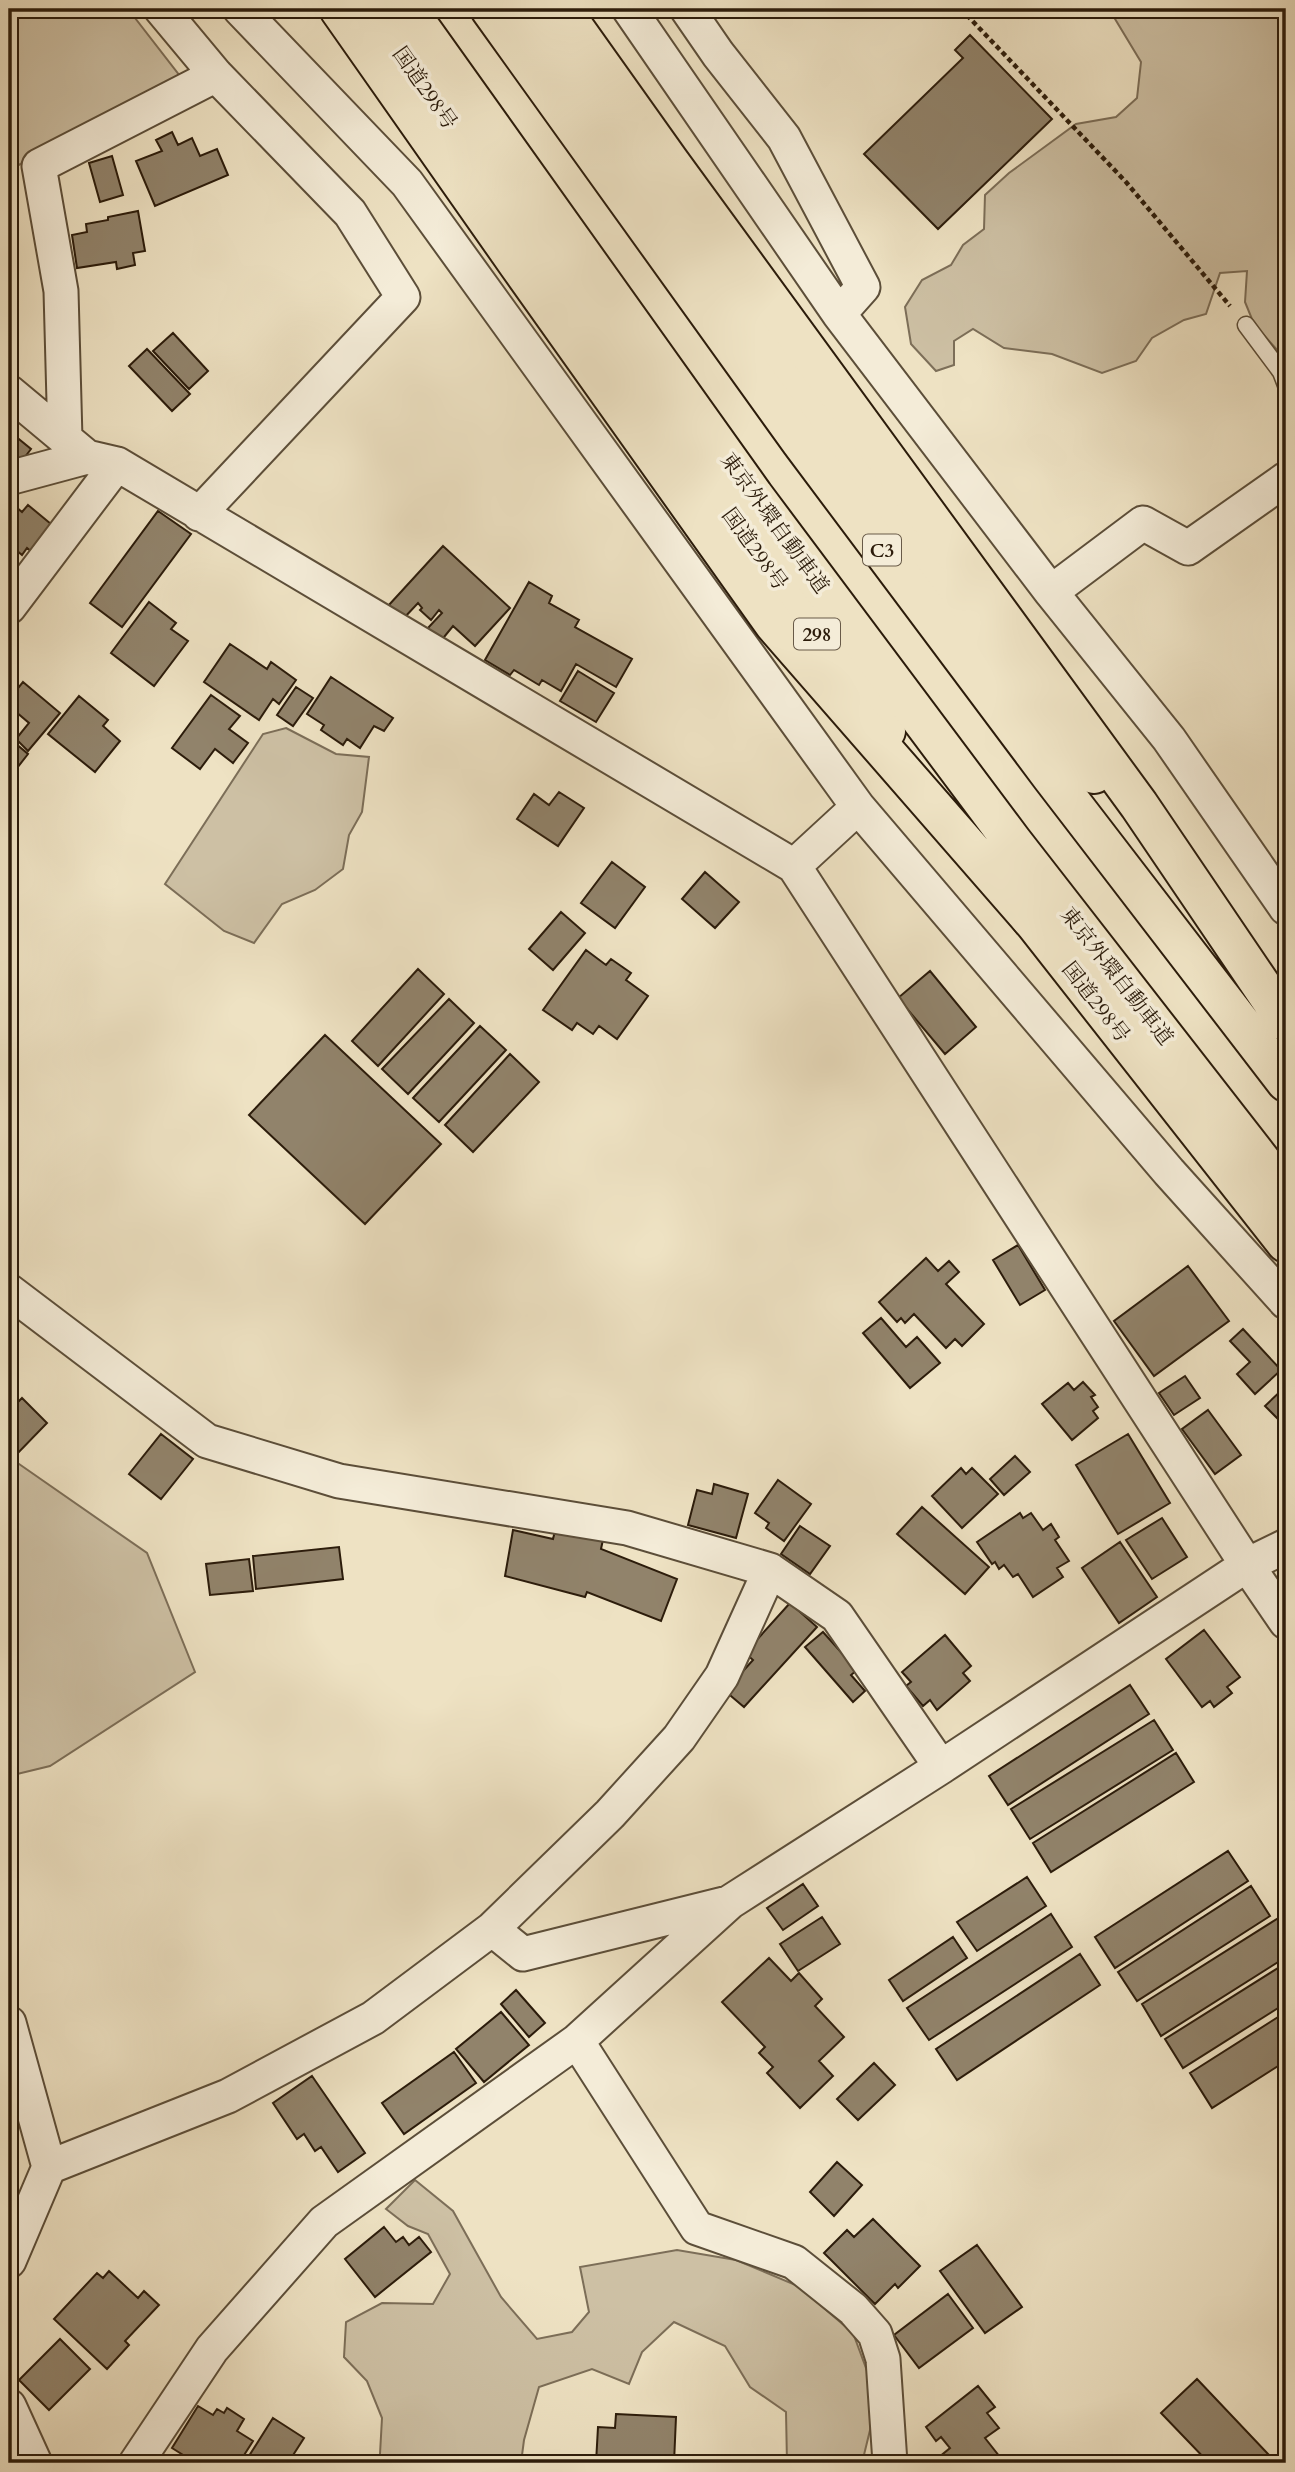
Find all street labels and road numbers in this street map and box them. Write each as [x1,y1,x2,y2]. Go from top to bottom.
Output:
street label: 国道298号 [385,41,464,136]
street label: 東京外環自動車道 [713,447,836,600]
street label: 国道298号 [715,502,794,596]
road number: C3 [863,534,901,566]
road number: 298 [794,618,840,650]
street label: 東京外環自動車道 [1053,901,1180,1051]
street label: 国道298号 [1055,956,1136,1049]

